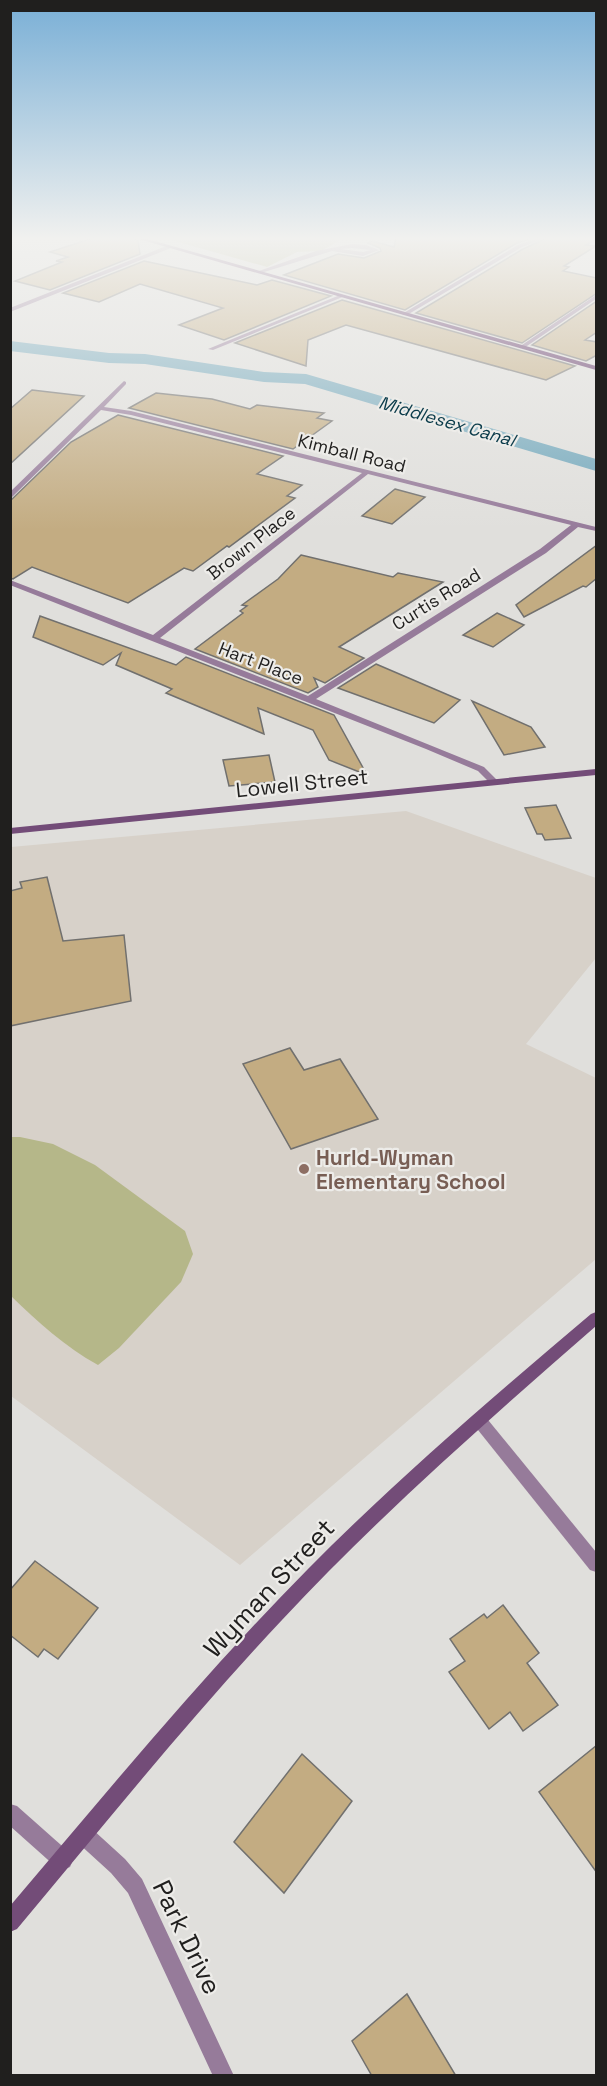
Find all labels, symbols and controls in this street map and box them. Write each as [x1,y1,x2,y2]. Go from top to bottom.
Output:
water label: Middlesex Canal [376,391,520,452]
street label: Kimball Road [296,428,408,478]
street label: Brown Place [202,501,300,585]
street label: Curtis Road [387,563,485,635]
street label: Hart Place [216,636,306,690]
street label: Lowell Street [234,763,370,803]
place label: Hurld-Wyman Elementary School [316,1144,506,1195]
marker: Hurld-Wyman Elementary School [297,1162,311,1176]
street label: Wyman Street [196,1511,342,1665]
street label: Park Drive [145,1874,229,2000]

